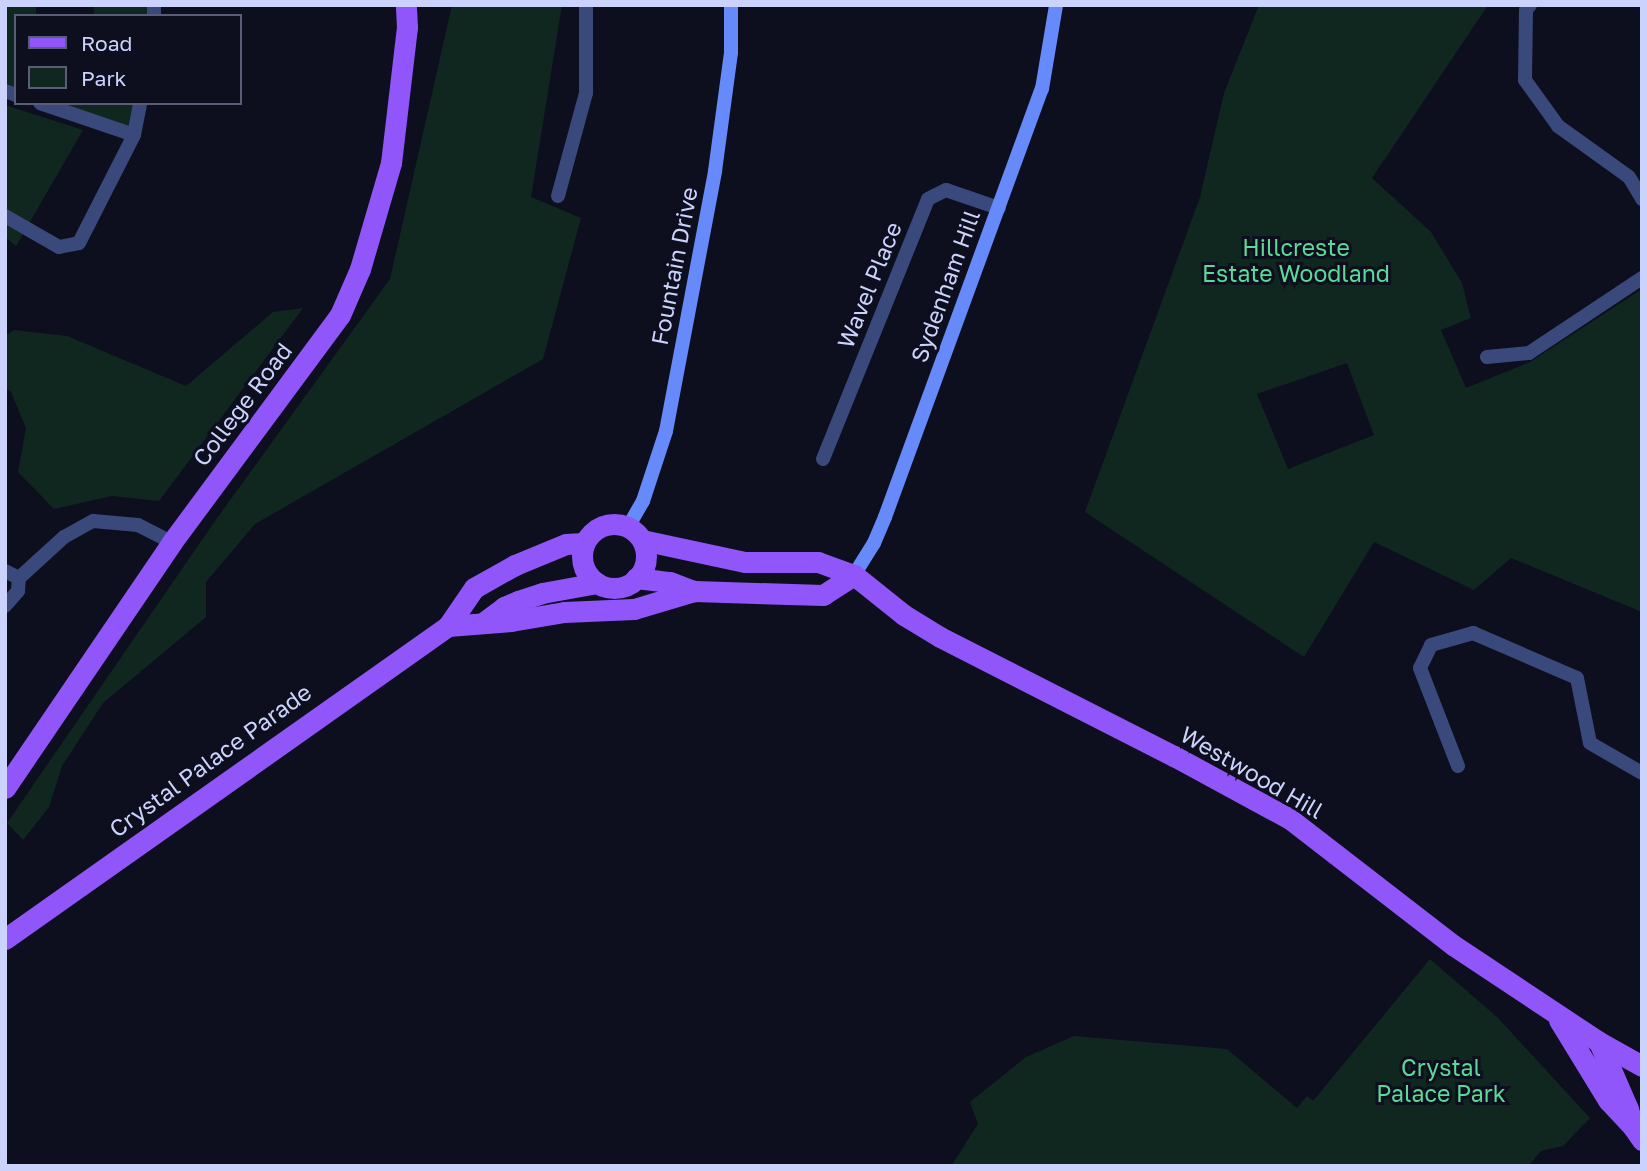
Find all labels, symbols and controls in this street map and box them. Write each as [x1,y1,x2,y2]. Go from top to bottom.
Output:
legend [14,14,242,105]
text: Road [81,30,132,56]
text: Park [81,65,126,91]
street label: Fountain Drive [645,185,703,347]
street label: Sydenham Hill [905,206,985,366]
street label: Wavel Place [831,218,907,352]
park label: Hillcreste Estate Woodland [1202,233,1390,287]
street label: College Road [187,337,297,471]
street label: Crystal Palace Parade [104,678,316,842]
street label: Westwood Hill [1176,720,1328,824]
park label: Crystal Palace Park [1376,1053,1506,1107]

